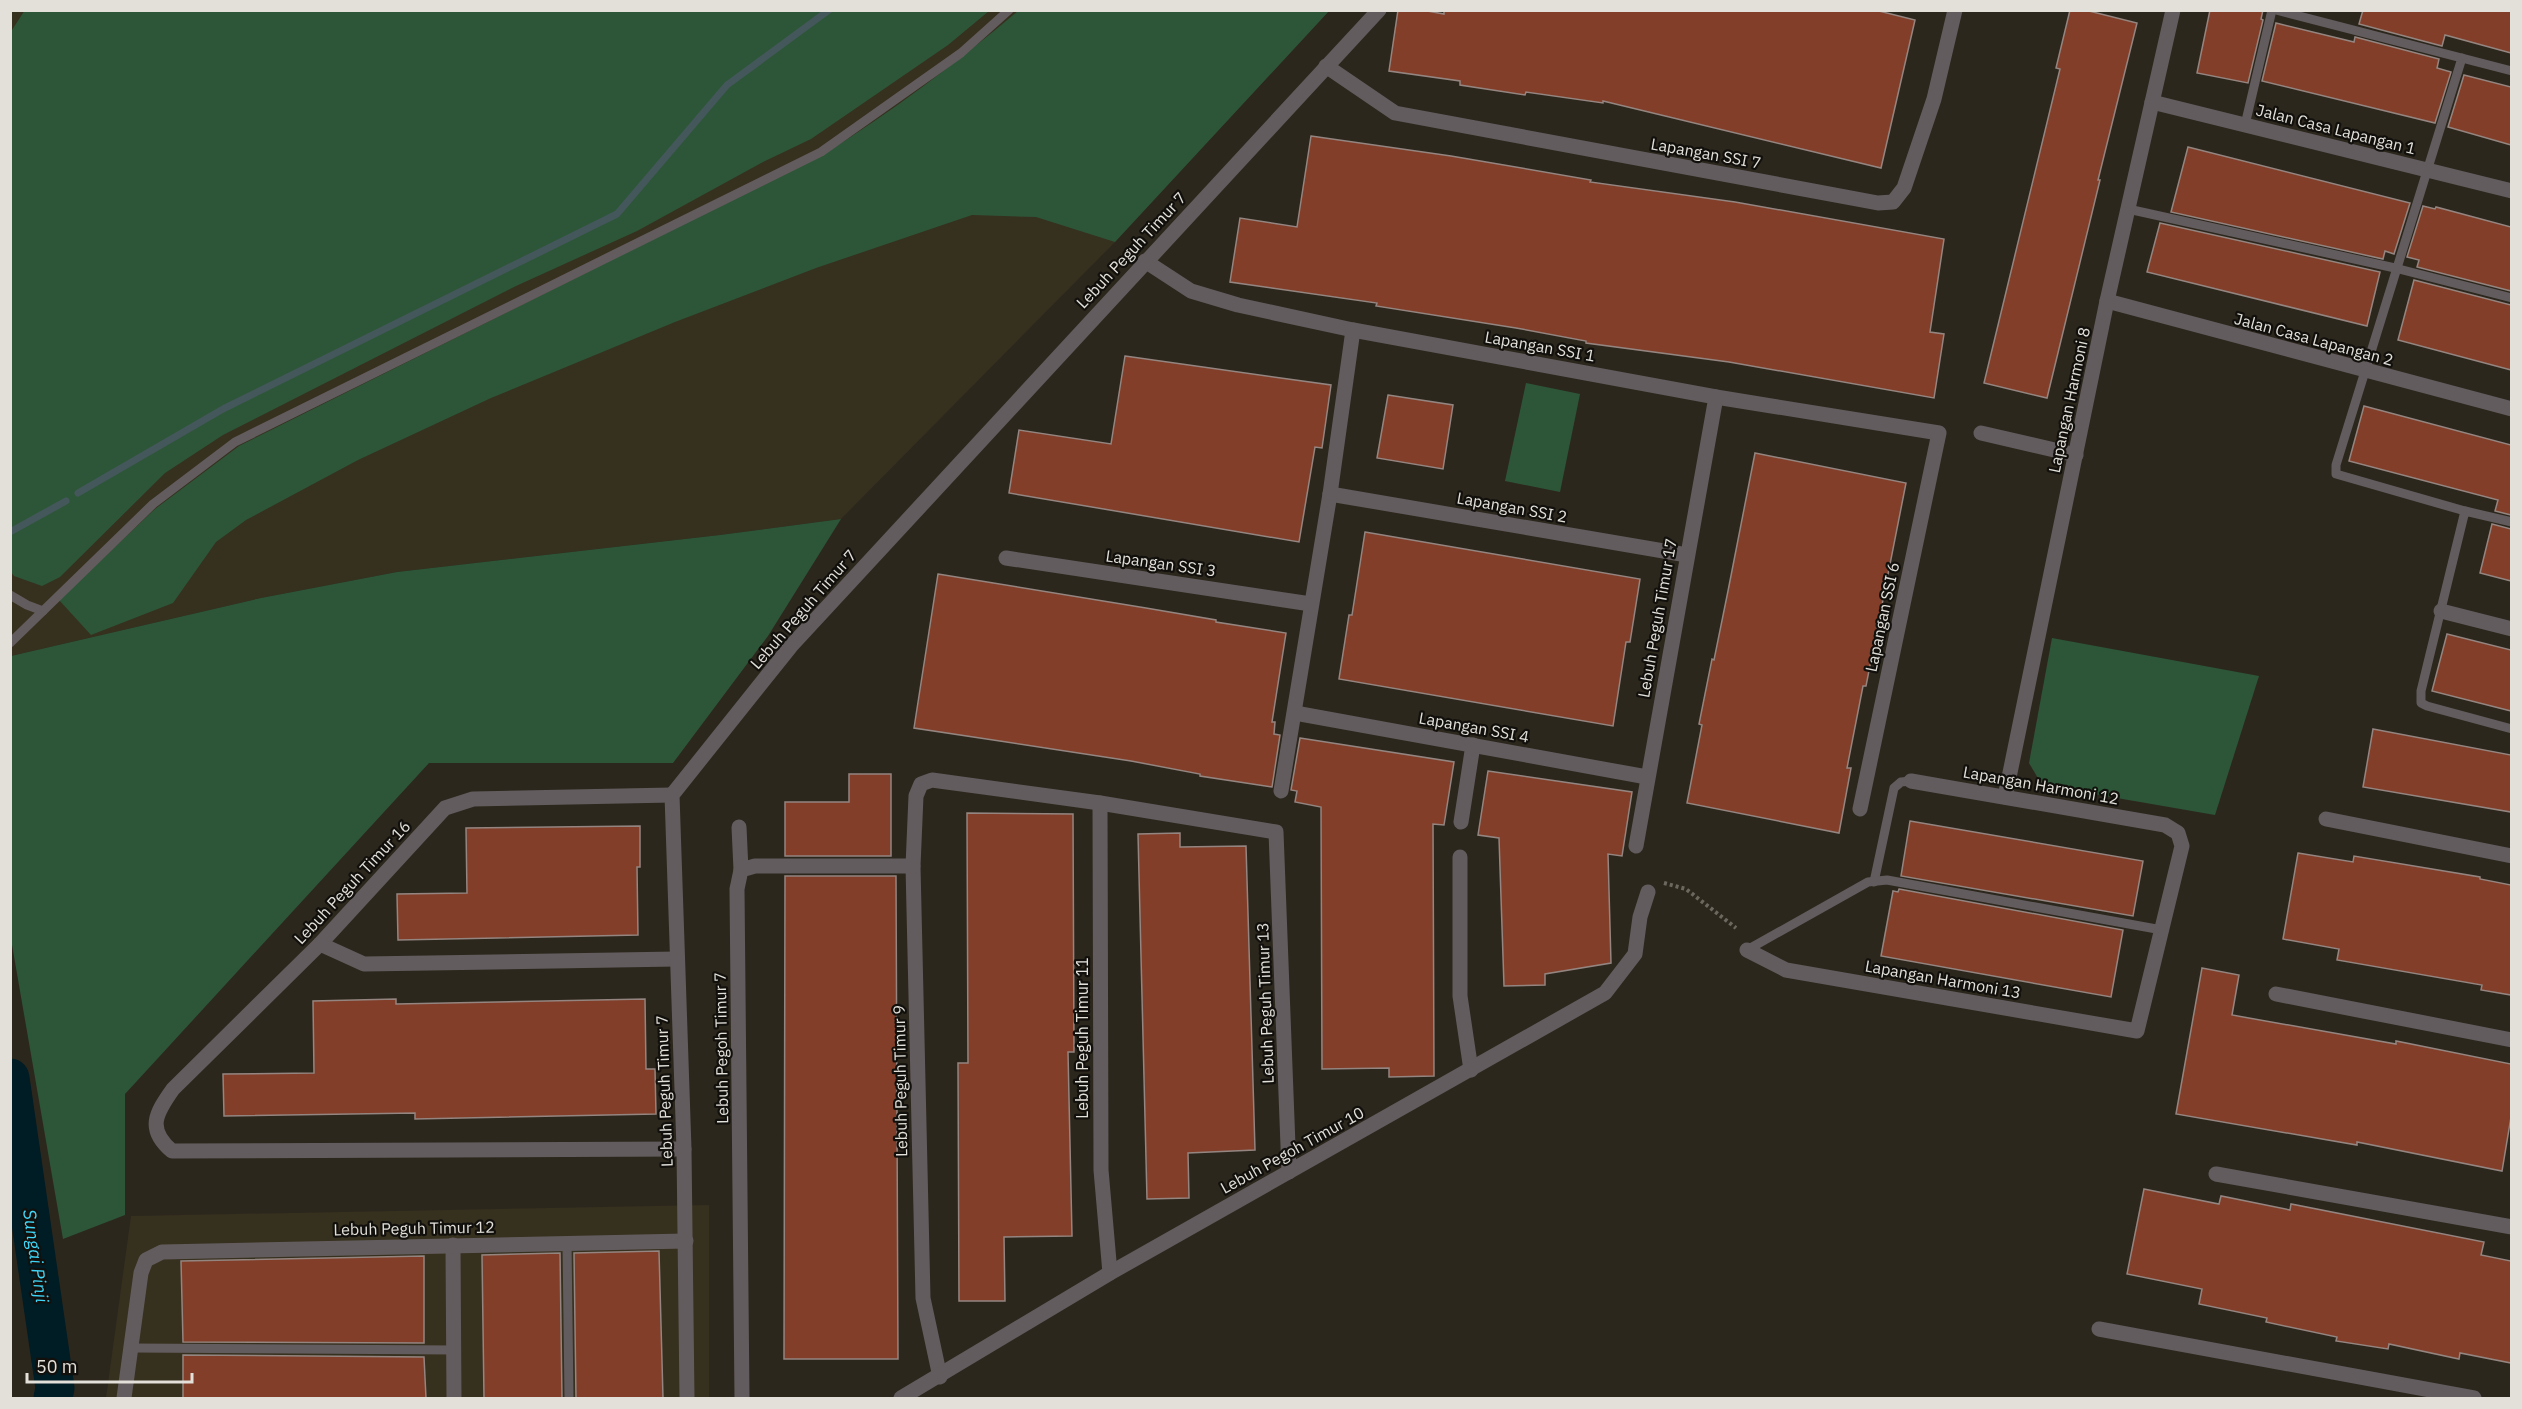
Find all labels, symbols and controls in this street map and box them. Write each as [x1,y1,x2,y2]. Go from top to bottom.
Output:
street label: Jalan Casa Lapangan 1 [2254,99,2418,159]
street label: Lapangan SSI 7 [1649,133,1763,173]
street label: Lebuh Peguh Timur 7 [1072,188,1190,312]
street label: Jalan Casa Lapangan 2 [2232,308,2396,370]
street label: Lapangan Harmoni 8 [2044,325,2094,475]
street label: Lapangan SSI 1 [1483,326,1597,366]
street label: Lapangan SSI 2 [1455,487,1569,527]
street label: Lebuh Peguh Timur 17 [1633,537,1681,699]
street label: Lebuh Peguh Timur 7 [746,545,860,673]
street label: Lapangan SSI 3 [1104,545,1218,581]
street label: Lapangan SSI 6 [1861,560,1903,674]
street label: Lapangan SSI 4 [1417,707,1531,747]
street label: Lapangan Harmoni 12 [1961,761,2121,809]
street label: Lebuh Peguh Timur 16 [290,816,414,948]
street label: Lebuh Peguh Timur 13 [1252,922,1278,1084]
street label: Lapangan Harmoni 13 [1863,955,2023,1003]
street label: Lebuh Peguh Timur 11 [1072,957,1092,1119]
street label: Lebuh Pegoh Timur 7 [710,972,732,1124]
street label: Lebuh Peguh Timur 9 [889,1005,911,1157]
street label: Lebuh Peguh Timur 7 [651,1015,677,1167]
street label: Lebuh Pegoh Timur 10 [1217,1102,1367,1198]
water label: Sungai Pinji [18,1208,54,1304]
street label: Lebuh Peguh Timur 12 [333,1217,495,1239]
scale bar [27,1346,192,1384]
text: 50 m [36,1355,78,1378]

